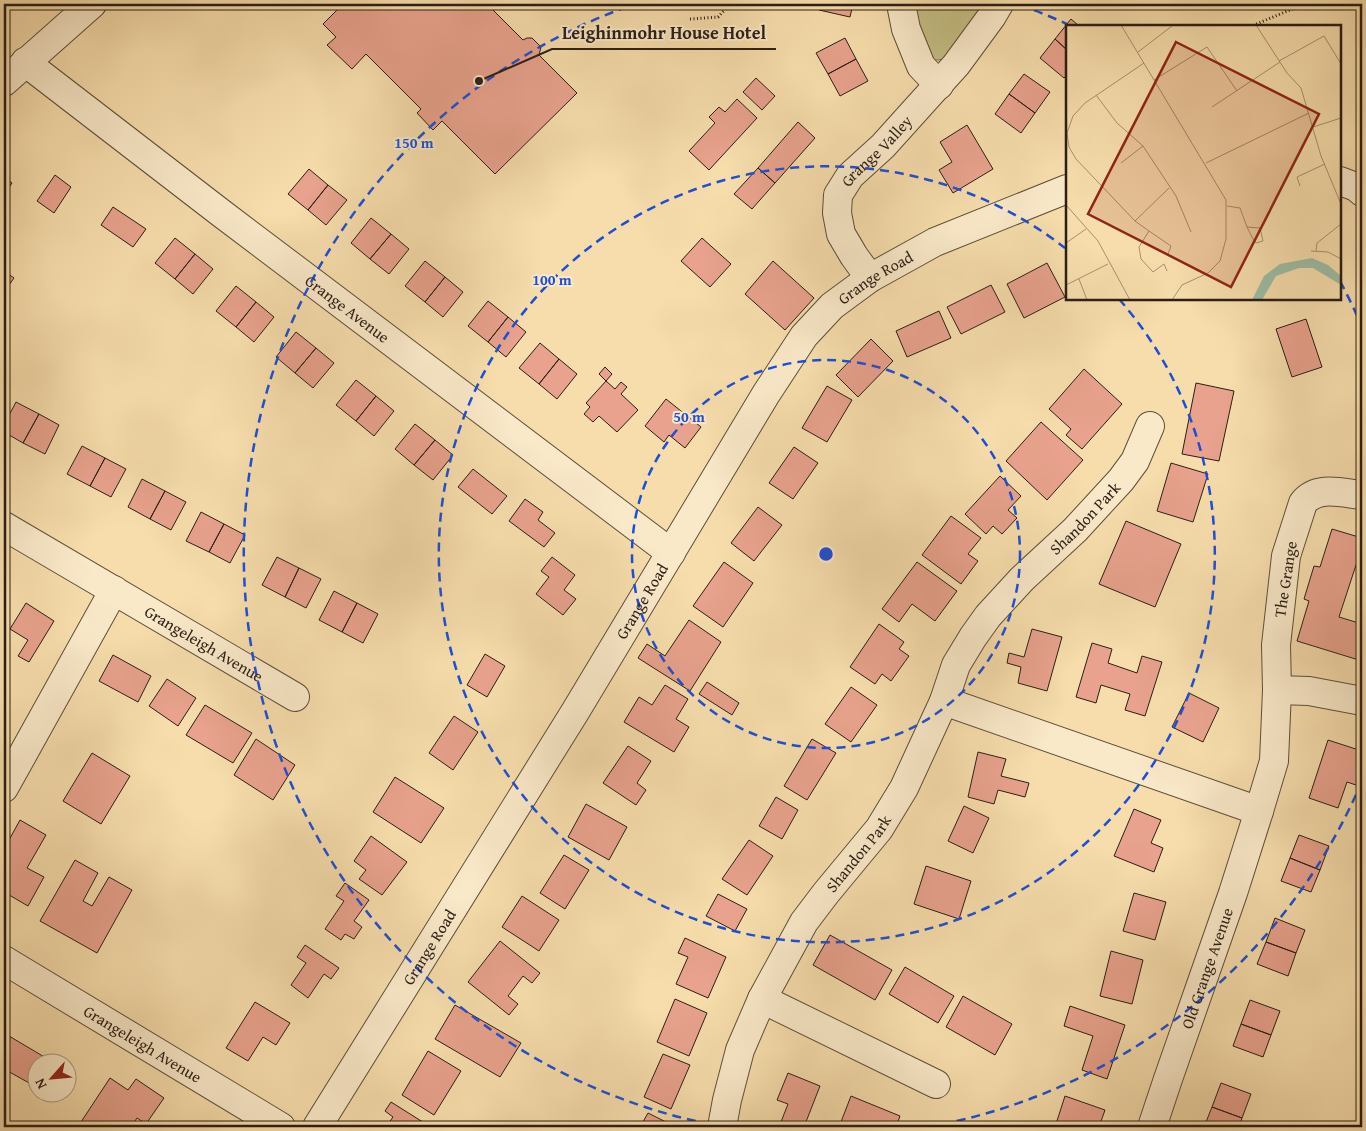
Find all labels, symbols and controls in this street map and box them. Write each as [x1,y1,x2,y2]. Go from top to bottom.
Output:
callout: Leighinmohr House Hotel [552,16,776,49]
text: Leighinmohr House Hotel [562,19,767,46]
inset map [1066,25,1341,300]
street label: Grange Valley [834,110,918,191]
text: 150 m [394,132,434,153]
street label: Grange Road [833,244,918,310]
street label: Grange Avenue [300,269,395,349]
text: 100 m [532,269,572,290]
text: 50 m [673,406,705,427]
street label: Shandon Park [1044,475,1127,560]
street label: The Grange [1267,539,1303,619]
centre of rings [817,545,835,563]
street label: Grange Road [609,558,674,644]
street label: Grangeleigh Avenue [140,599,268,688]
street label: Shandon Park [820,809,897,897]
street label: Grange Road [396,904,462,989]
street label: Old Grange Avenue [1174,904,1239,1032]
street label: Grangeleigh Avenue [79,999,206,1089]
north arrow [28,1054,78,1104]
text: N [29,1075,51,1093]

